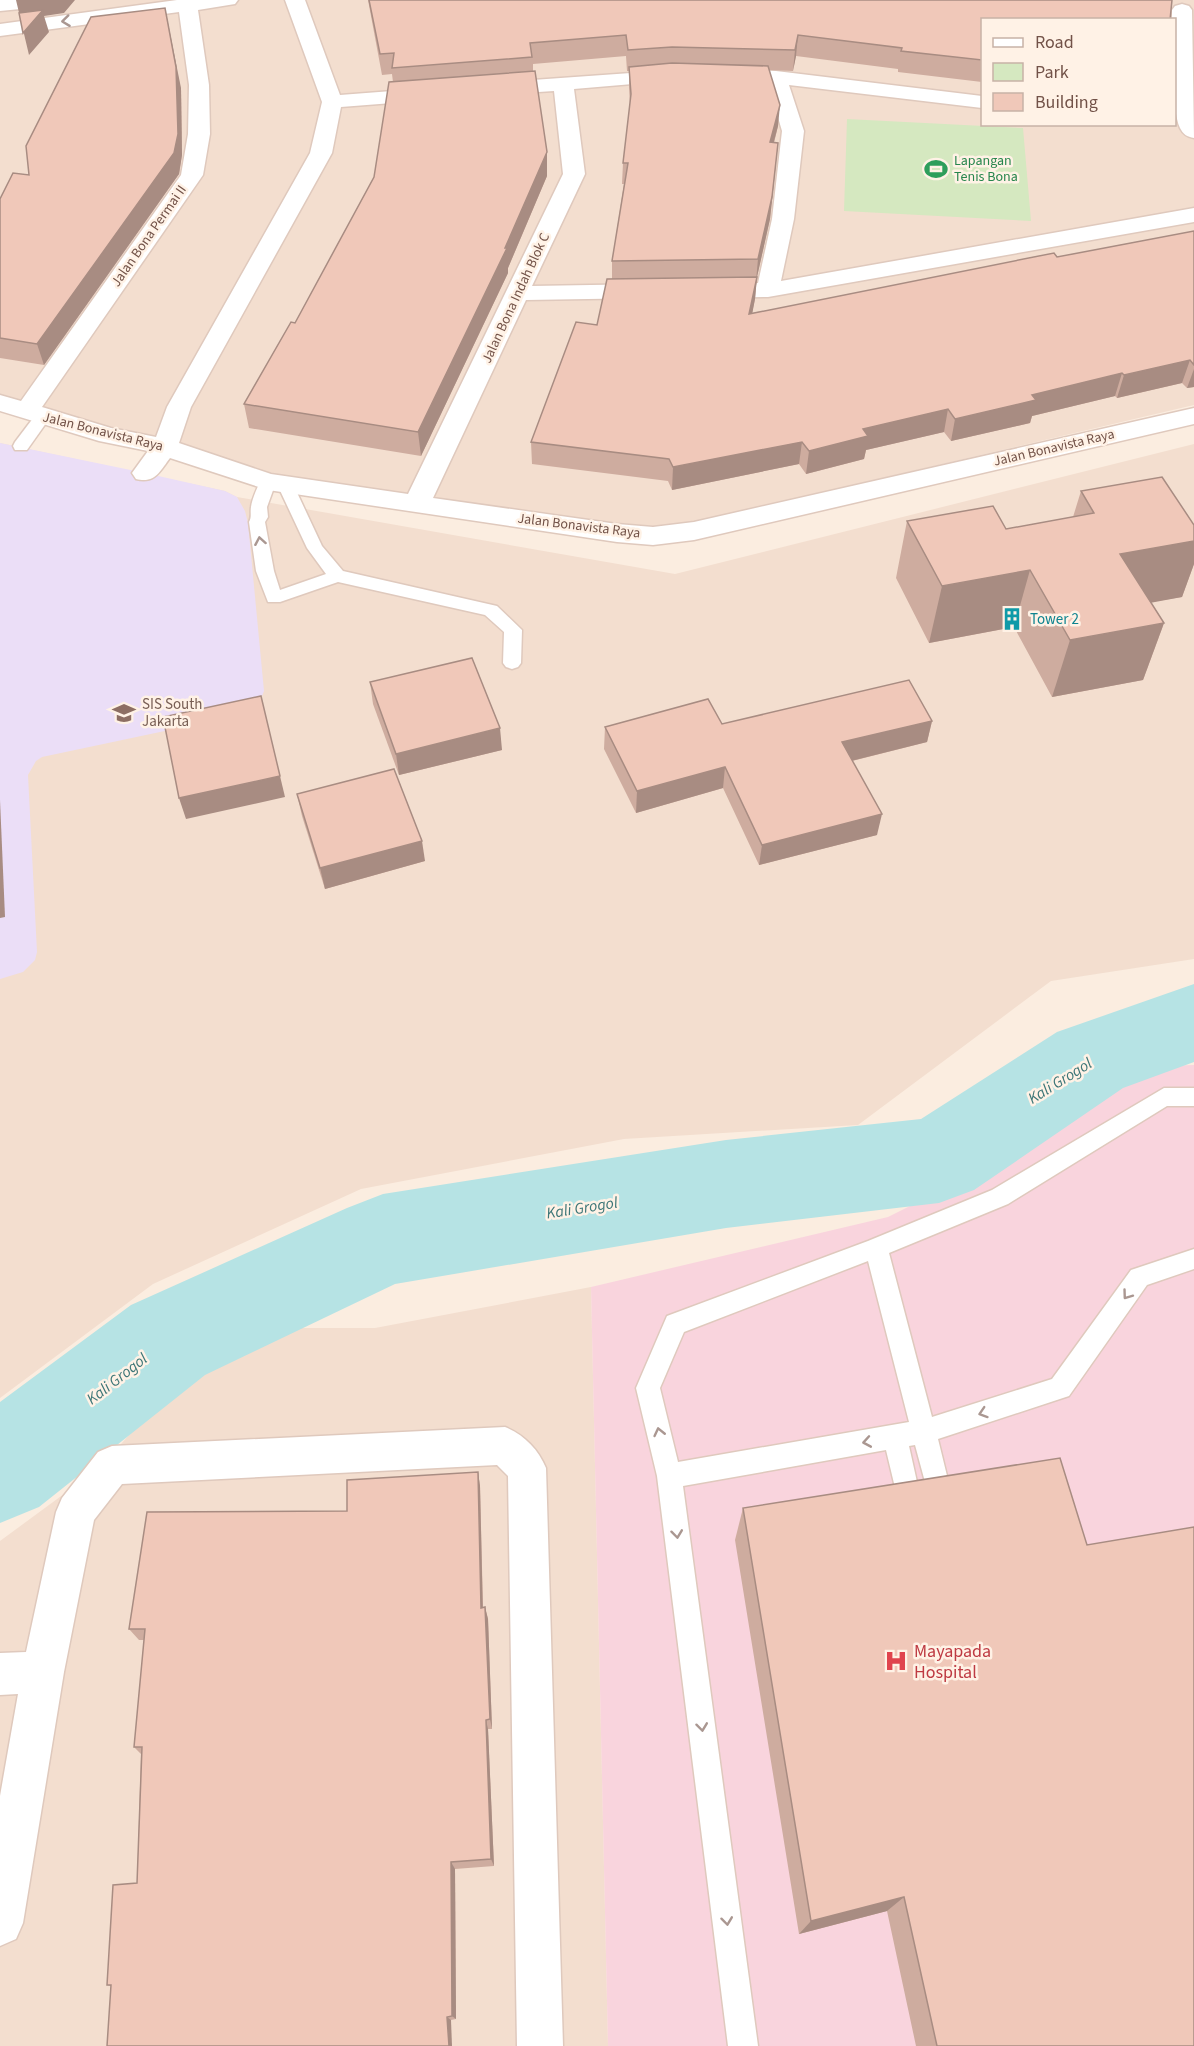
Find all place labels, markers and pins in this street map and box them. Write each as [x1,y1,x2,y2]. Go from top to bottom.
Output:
place label: Lapangan Tenis Bona [954,151,1018,187]
sports icon: Lapangan Tenis Bona [923,156,949,182]
building icon: Tower 2 [999,606,1025,632]
place label: Tower 2 [1030,609,1079,630]
place label: SIS South Jakarta [142,694,203,732]
school or university icon: SIS South Jakarta [111,700,137,726]
place label: Mayapada Hospital [914,1639,991,1685]
hospital icon: Mayapada Hospital [883,1648,909,1674]

